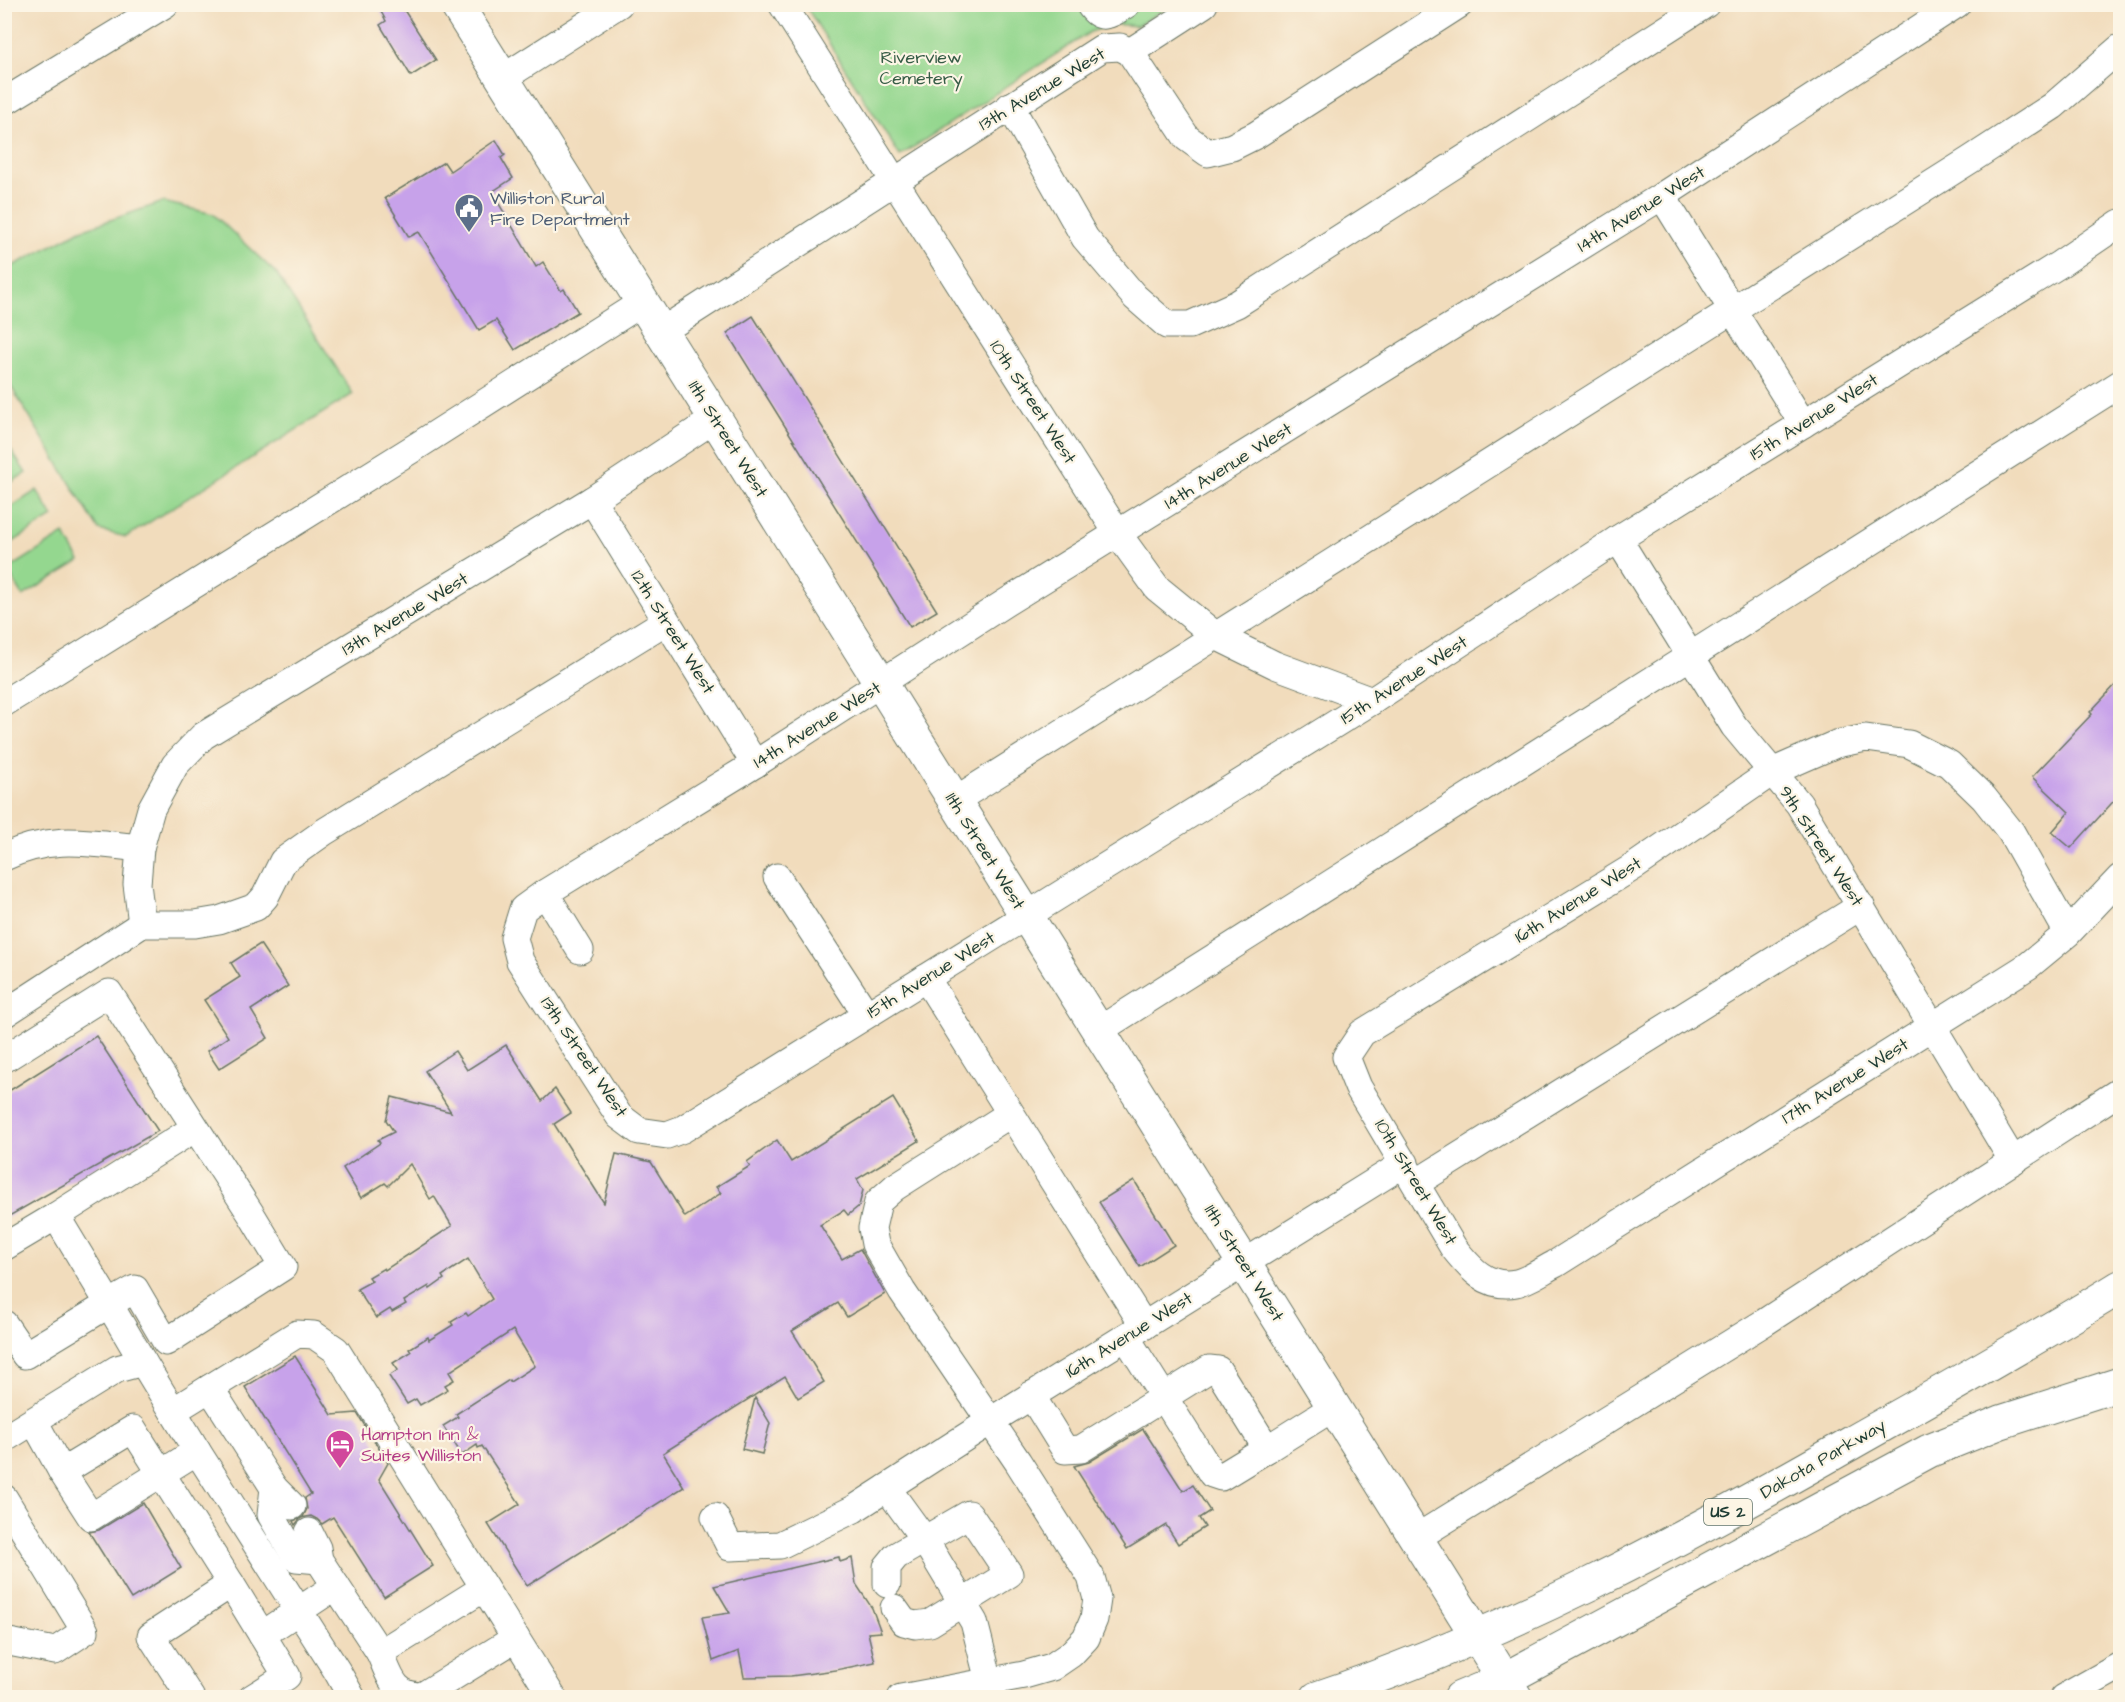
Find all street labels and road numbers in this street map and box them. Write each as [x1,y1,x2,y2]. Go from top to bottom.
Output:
street label: 13th Avenue West [974,41,1111,137]
street label: 14th Avenue West [1572,159,1710,258]
street label: 10th Street West [984,335,1083,469]
street label: 15th Avenue West [1745,367,1884,467]
street label: 11th Street West [682,376,774,503]
street label: 14th Avenue West [1159,416,1297,515]
street label: 12th Street West [625,565,722,699]
street label: 13th Avenue West [337,566,474,662]
street label: 15th Avenue West [1335,629,1473,731]
street label: 14th Avenue West [748,675,886,774]
street label: 9th Street West [1773,781,1870,912]
street label: 11th Street West [939,788,1031,915]
street label: 16th Avenue West [1510,850,1647,949]
street label: 15th Avenue West [862,925,1001,1025]
street label: 13th Street West [534,992,634,1123]
street label: 17th Avenue West [1777,1031,1914,1130]
street label: 10th Street West [1369,1114,1464,1250]
street label: 11th Street West [1198,1200,1290,1327]
street label: 16th Avenue West [1061,1285,1198,1384]
street label: Dakota Parkway [1756,1413,1891,1506]
road number: US 2 [1704,1499,1752,1525]

